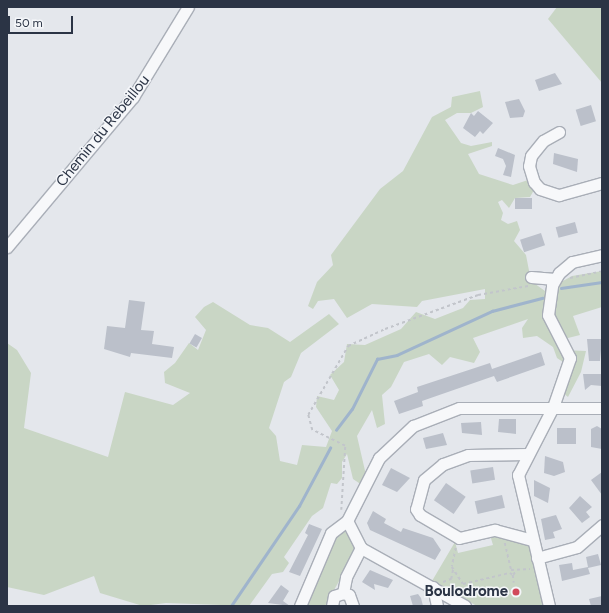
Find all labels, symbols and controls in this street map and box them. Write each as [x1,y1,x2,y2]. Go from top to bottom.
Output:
scale bar [10,8,75,34]
text: 50 m [15,16,43,30]
street label: Chemin du Rebeillou [52,72,154,190]
place label: Boulodrome [424,583,508,601]
marker: Boulodrome [511,587,521,597]

